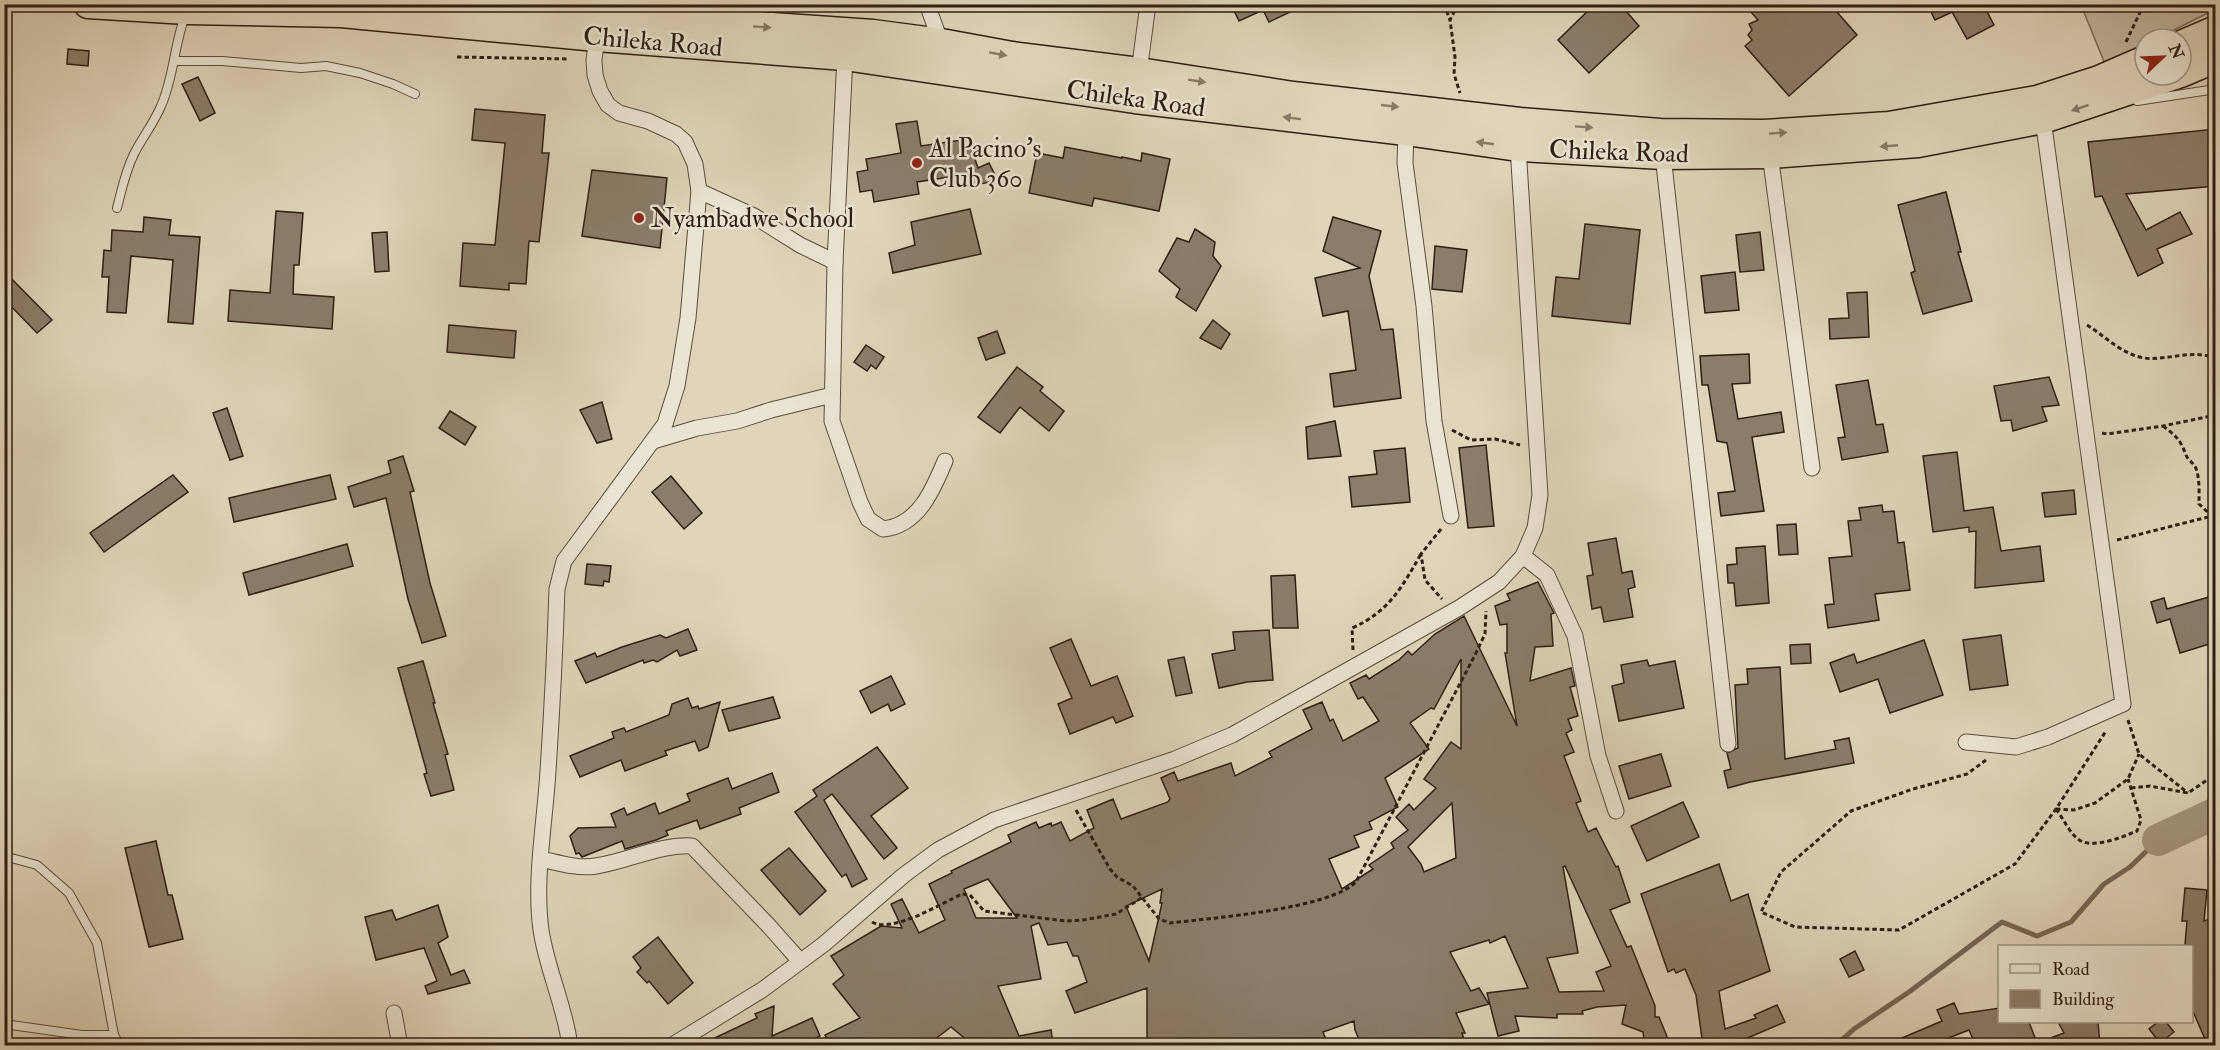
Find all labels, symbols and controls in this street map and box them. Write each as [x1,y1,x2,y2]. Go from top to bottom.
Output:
street label: Chileka Road [582,20,724,64]
one-way arrow [752,23,771,32]
north arrow [2133,27,2193,87]
text: N [2163,40,2188,63]
one-way arrow [989,50,1008,59]
street label: Chileka Road [1064,73,1207,125]
one-way arrow [1187,77,1206,86]
one-way arrow [1380,101,1399,111]
one-way arrow [2071,103,2089,113]
one-way arrow [1282,113,1301,122]
one-way arrow [1574,122,1593,132]
one-way arrow [1769,128,1788,138]
place label: Al Pacino's Club 360 [928,133,1041,195]
street label: Chileka Road [1549,134,1690,170]
one-way arrow [1476,138,1495,147]
one-way arrow [1880,141,1899,150]
marker: Al Pacino's Club 360 [910,156,924,170]
place label: Nyambadwe School [651,203,855,235]
marker: Nyambadwe School [632,211,646,225]
legend [1998,945,2193,1023]
text: Road [2052,958,2090,981]
text: Building [2052,988,2115,1011]

